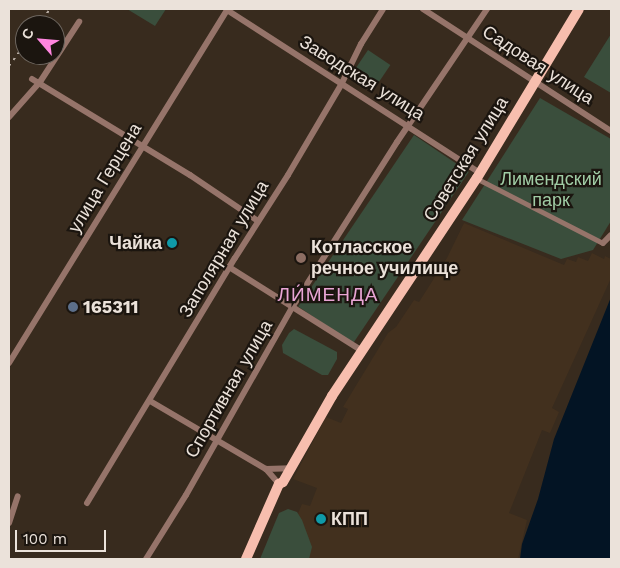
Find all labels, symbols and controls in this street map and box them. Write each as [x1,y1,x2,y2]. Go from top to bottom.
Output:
north arrow [15,15,65,65]
street label: Садовая улица [478,21,598,109]
text: С [18,26,37,42]
street label: Заводская улица [296,31,428,125]
street label: Советская улица [419,93,513,225]
street label: улица Герцена [64,119,146,237]
park label: Лимендский парк [500,169,602,212]
street label: Заполярная улица [175,177,273,321]
place label: Чайка [109,232,162,254]
marker: Чайка [166,237,178,249]
place label: Котласское речное училище [311,237,458,280]
marker: Котласское речное училище [295,252,307,264]
district label: ЛИ́МЕНДА [276,284,380,306]
place label: 165311 [83,296,139,318]
marker: 165311 [67,301,79,313]
street label: Спортивная улица [181,316,277,462]
place label: КПП [331,508,368,530]
marker: КПП [315,513,327,525]
scale bar [18,520,109,552]
text: 100 m [23,530,67,548]

